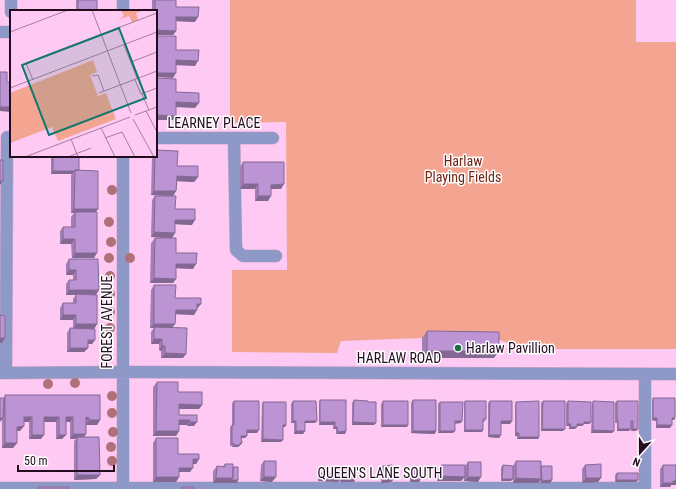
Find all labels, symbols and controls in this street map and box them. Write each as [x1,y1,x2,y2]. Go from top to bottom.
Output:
inset map [10,10,157,157]
street label: LEARNEY PLACE [168,115,260,131]
park label: Harlaw Playing Fields [425,153,501,185]
street label: FOREST AVENUE [99,276,115,368]
place label: Harlaw Pavillion [466,340,555,356]
marker: Harlaw Pavillion [453,343,463,353]
street label: HARLAW ROAD [357,350,441,366]
north arrow [620,433,660,473]
scale bar [18,447,114,473]
text: 50 m [24,454,48,468]
text: N [631,455,642,469]
street label: QUEEN'S LANE SOUTH [317,465,443,481]

